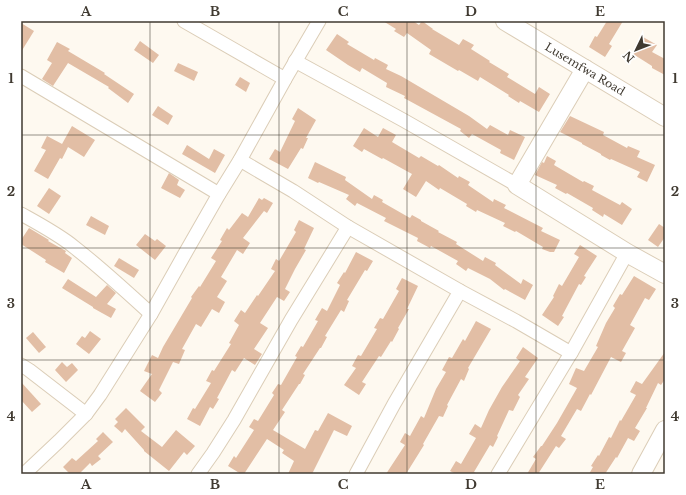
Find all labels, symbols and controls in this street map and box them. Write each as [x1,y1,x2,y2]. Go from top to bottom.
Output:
text: A [80,3,92,20]
text: B [210,3,220,20]
text: C [338,3,349,20]
text: D [465,3,477,20]
text: E [595,3,605,20]
north arrow [616,30,656,70]
street label: Lusemfwa Road [543,40,628,99]
text: N [620,48,637,65]
text: 1 [8,70,14,87]
text: 1 [672,70,678,87]
text: 2 [7,183,15,200]
text: 2 [671,183,679,200]
text: 3 [7,295,15,312]
text: 3 [671,295,679,312]
text: 4 [7,408,16,425]
text: 4 [671,408,680,425]
text: A [80,476,92,493]
text: B [210,476,220,493]
text: C [338,476,349,493]
text: D [465,476,477,493]
text: E [595,476,605,493]

